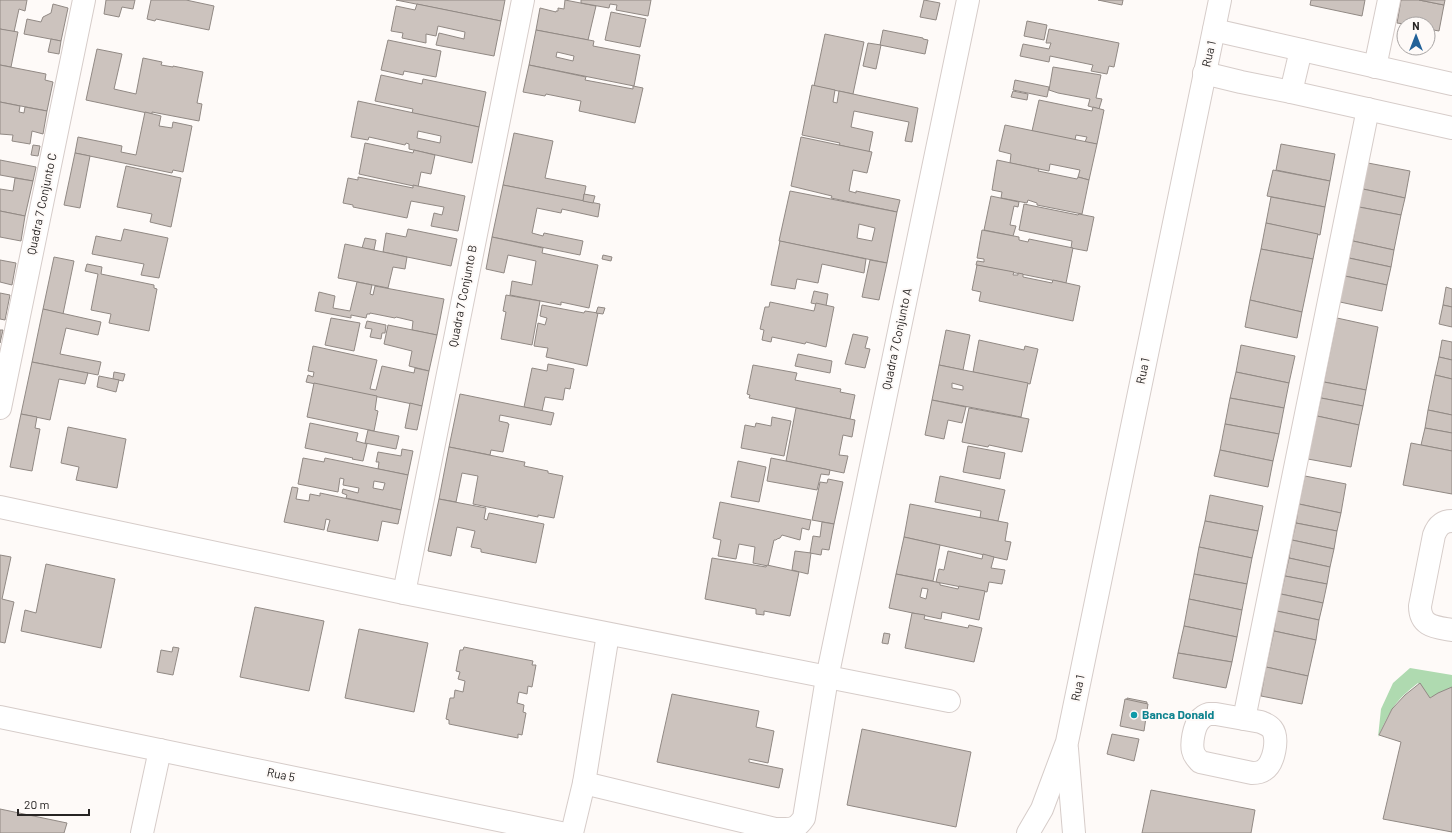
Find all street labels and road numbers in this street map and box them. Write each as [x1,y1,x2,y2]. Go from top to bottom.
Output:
street label: Rua 1 [1198,39,1218,68]
street label: Quadra 7 Conjunto C [23,152,59,256]
street label: Quadra 7 Conjunto B [445,244,479,348]
street label: Quadra 7 Conjunto A [878,287,914,391]
street label: Rua 1 [1132,356,1152,385]
street label: Rua 1 [1067,673,1087,702]
street label: Rua 5 [266,764,297,784]

